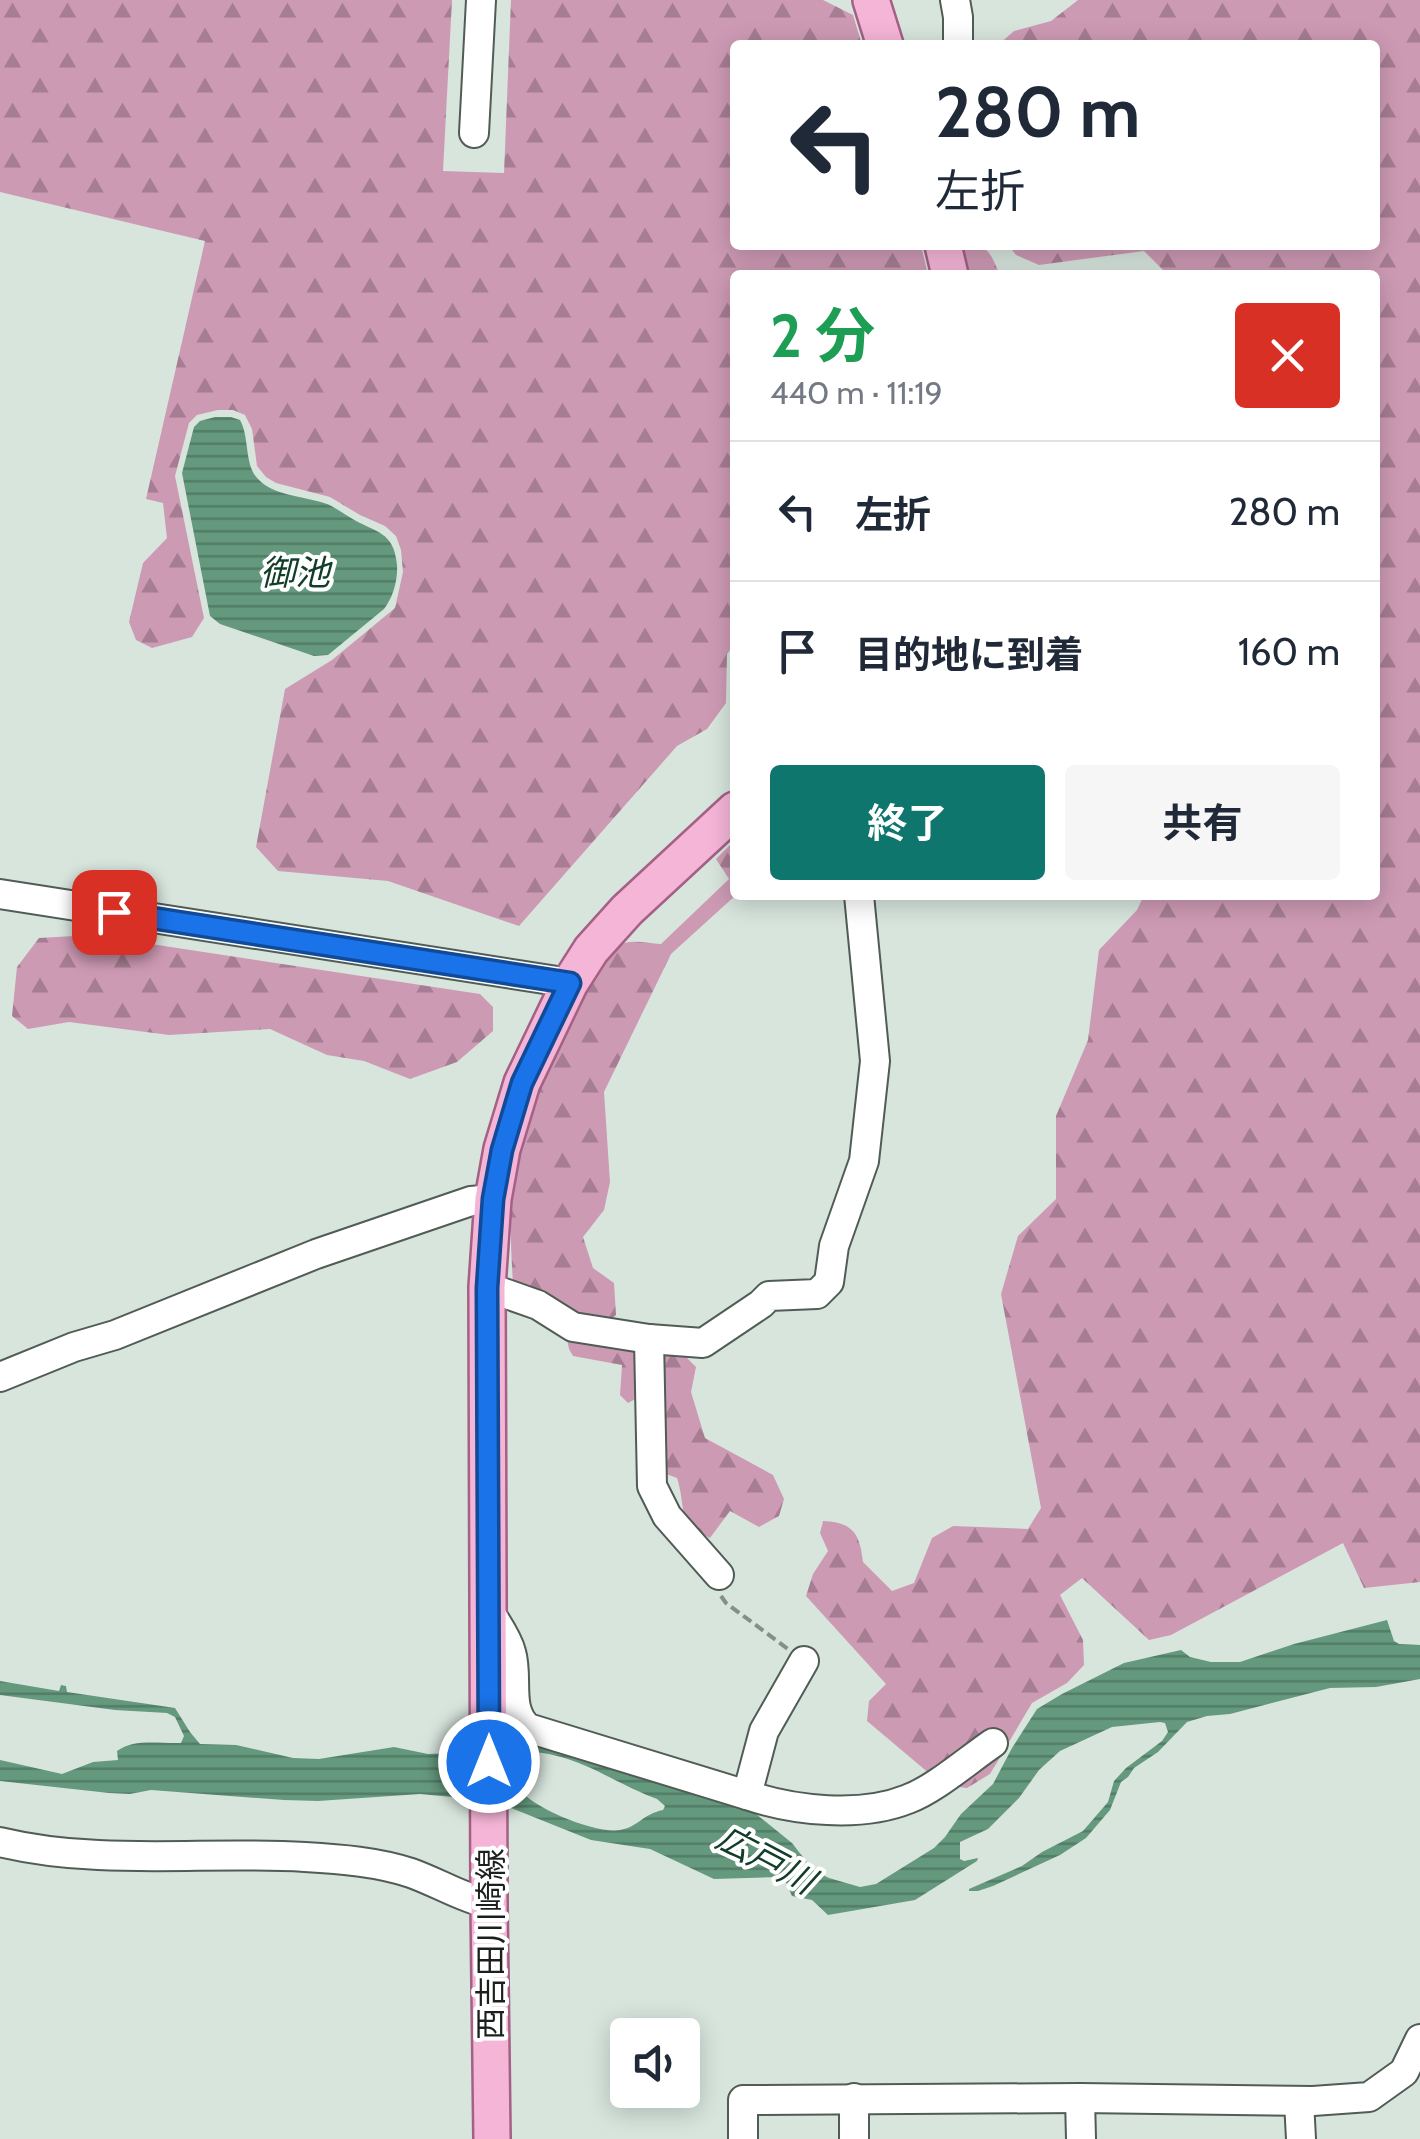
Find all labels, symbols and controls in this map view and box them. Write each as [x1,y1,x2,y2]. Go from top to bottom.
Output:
text: 280 m [935,69,1140,155]
icon: left [770,80,900,210]
text: 左折 [935,164,1025,218]
text: 2 分 [770,299,875,372]
button: close [1235,303,1340,408]
text: 440 m · 11:19 [770,373,943,412]
icon: left [770,484,825,539]
text: 280 m [1229,488,1340,535]
text: 左折 [855,491,931,538]
water label: 御池 [260,551,333,594]
icon: arrive [770,624,825,679]
text: 160 m [1238,628,1340,675]
text: 目的地に到着 [855,631,1083,678]
button: 終了 [770,765,1045,880]
button: 共有 [1065,765,1340,880]
pin [72,870,157,955]
icon: arrive [87,885,142,940]
position arrow [437,1710,541,1814]
water label: 広戸川 [710,1815,826,1905]
street label: 西吉田川崎線 [471,1848,510,2040]
map controls [610,2018,700,2108]
button: sound [610,2018,700,2108]

